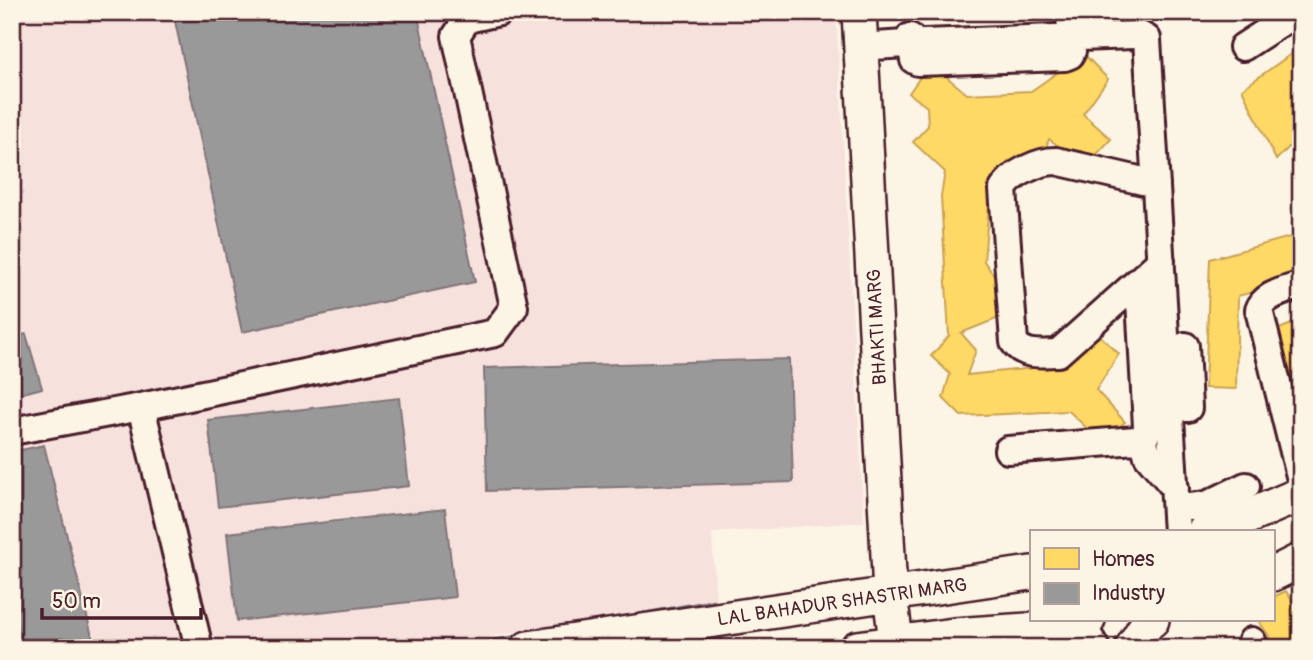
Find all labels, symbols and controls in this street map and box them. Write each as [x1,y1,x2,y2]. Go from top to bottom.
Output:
street label: BHAKTI MARG [862,268,892,386]
legend [1030,530,1274,622]
text: Homes [1092,546,1155,573]
street label: LAL BAHADUR SHASTRI MARG [716,573,969,631]
scale bar [42,576,201,620]
text: Industry [1092,580,1165,607]
text: 50 m [52,588,101,615]

